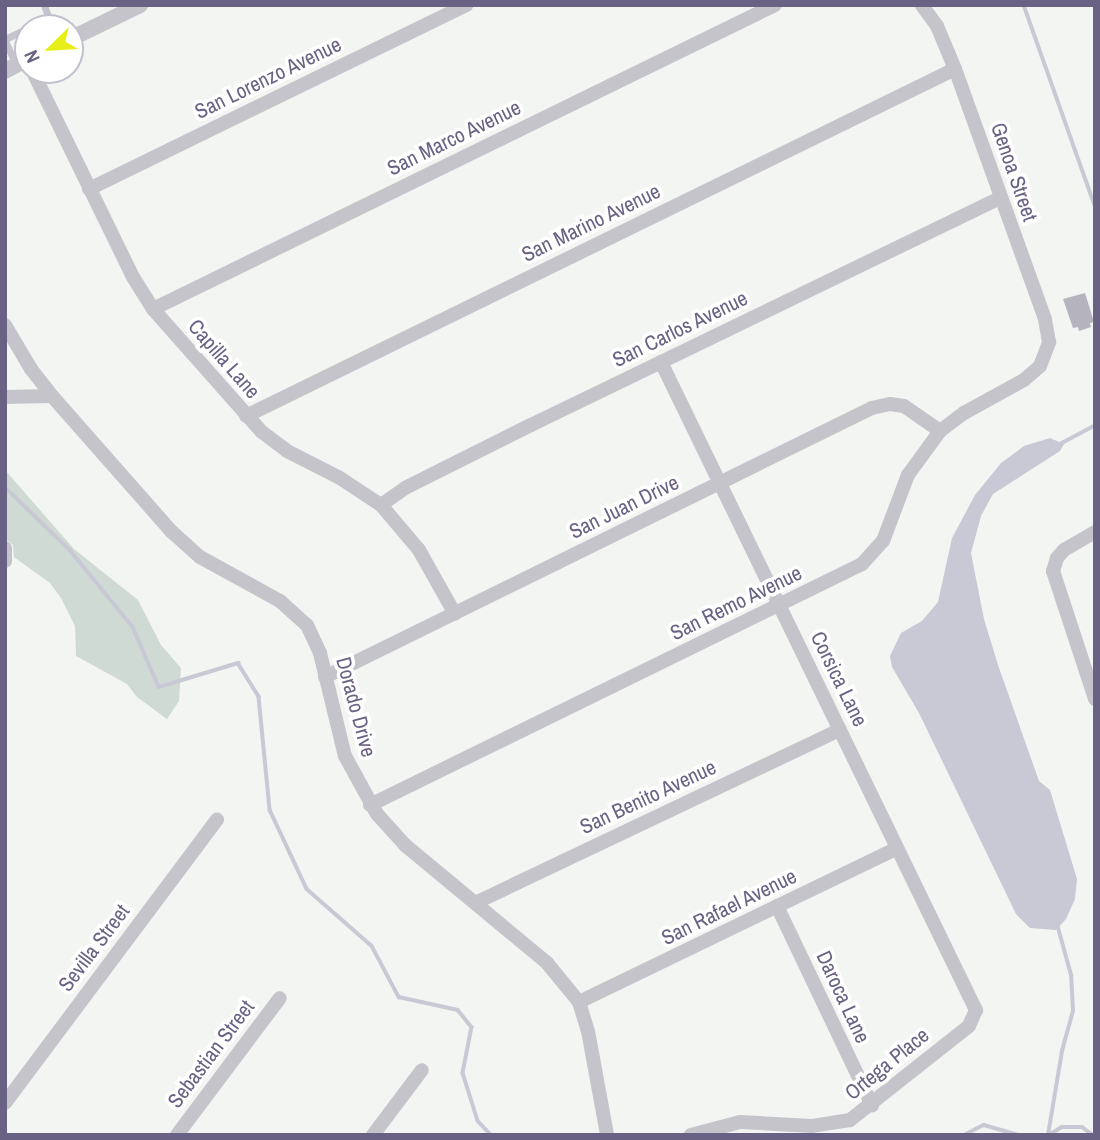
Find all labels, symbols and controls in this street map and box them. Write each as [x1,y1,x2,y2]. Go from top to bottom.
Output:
north arrow [14,14,84,84]
street label: San Lorenzo Avenue [190,31,346,125]
text: N [17,46,46,67]
street label: San Marco Avenue [383,95,525,181]
street label: Genoa Street [985,119,1043,225]
street label: San Marino Avenue [517,178,665,268]
street label: San Carlos Avenue [608,285,752,373]
street label: Capilla Lane [183,314,265,404]
street label: San Juan Drive [565,470,683,544]
street label: San Remo Avenue [666,560,806,646]
street label: Corsica Lane [805,627,873,731]
street label: Dorado Drive [331,654,381,760]
street label: San Benito Avenue [576,754,720,840]
street label: San Rafael Avenue [657,863,801,951]
street label: Sevilla Street [53,900,135,996]
street label: Daroca Lane [811,947,875,1047]
street label: Sebastian Street [162,995,260,1113]
street label: Ortega Place [840,1023,934,1105]

